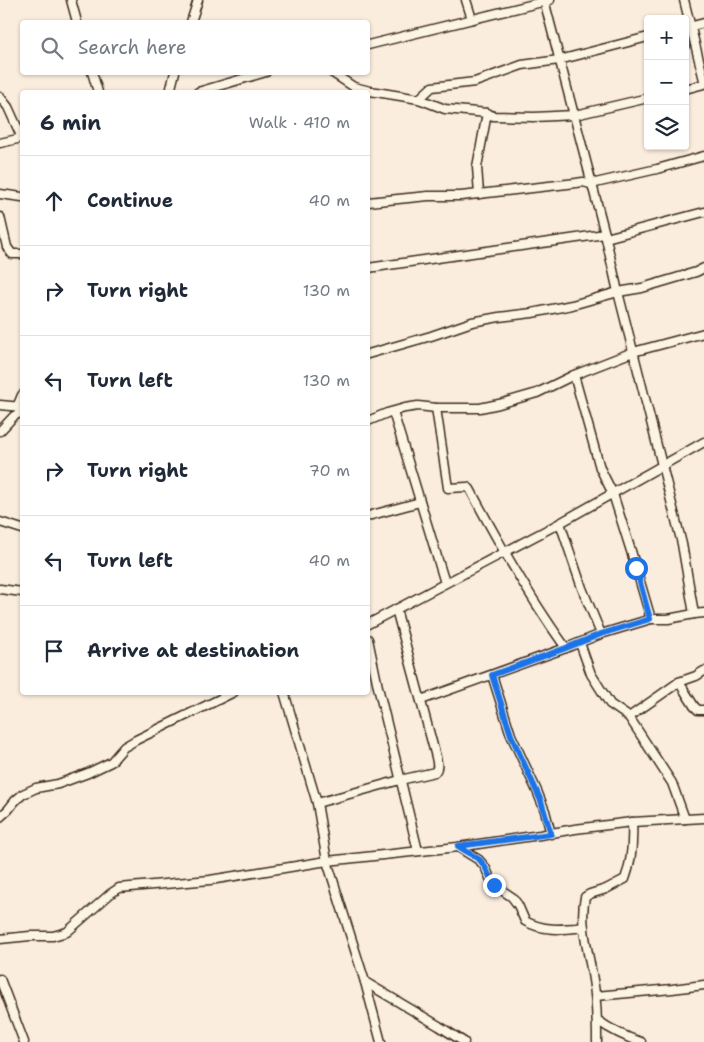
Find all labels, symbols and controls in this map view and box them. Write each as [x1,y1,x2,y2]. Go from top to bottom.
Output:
map controls [644,15,689,150]
button: + [644,15,689,60]
search box [20,20,370,75]
icon: search [38,34,66,62]
text: Search here [78,35,187,60]
button: − [644,60,689,105]
button: layers [644,105,689,150]
text: 6 min [40,109,101,137]
text: Walk · 410 m [249,112,350,133]
icon: ahead [40,187,68,215]
text: Continue [87,188,173,213]
text: 40 m [308,190,350,211]
icon: right [40,277,68,305]
text: Turn right [87,278,188,303]
text: 130 m [303,280,350,301]
icon: left [40,367,68,395]
text: Turn left [87,368,173,393]
text: 130 m [303,370,350,391]
icon: right [40,457,68,485]
text: Turn right [87,458,188,483]
text: 70 m [309,460,350,481]
icon: left [40,547,68,575]
text: Turn left [87,548,173,573]
text: 40 m [308,550,350,571]
route start [625,557,648,580]
icon: arrive [40,637,68,665]
text: Arrive at destination [87,638,299,663]
route end [483,874,506,897]

